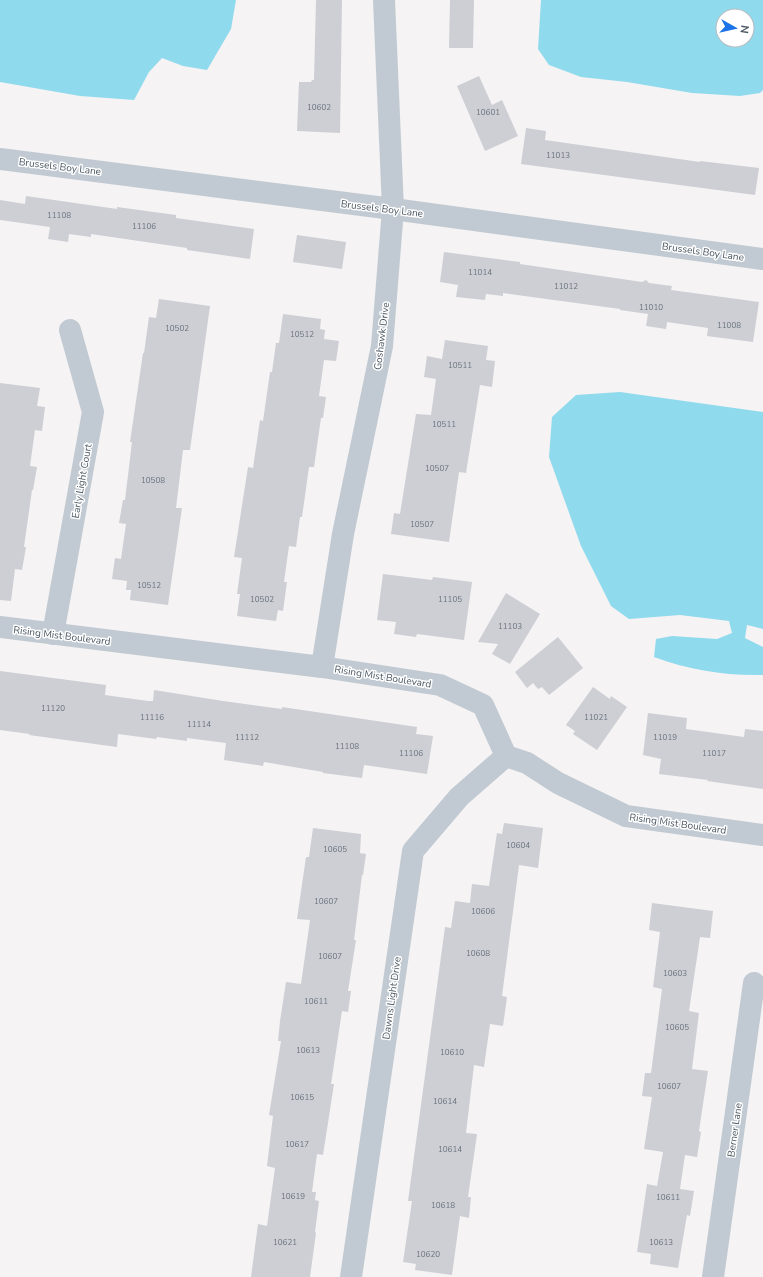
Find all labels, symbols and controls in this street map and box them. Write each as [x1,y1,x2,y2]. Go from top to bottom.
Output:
north arrow [715,8,755,48]
text: N [736,24,752,34]
house number: 10602 [307,102,331,113]
house number: 10601 [476,107,500,118]
house number: 11013 [546,150,570,161]
street label: Brussels Boy Lane [18,155,102,179]
street label: Brussels Boy Lane [340,197,424,221]
house number: 11108 [47,210,71,221]
house number: 11106 [132,221,156,232]
street label: Brussels Boy Lane [661,239,745,265]
house number: 11014 [468,267,492,278]
house number: 11012 [554,281,578,292]
street label: Goshawk Drive [371,301,393,371]
house number: 11010 [639,302,663,313]
house number: 11008 [717,320,741,331]
house number: 10502 [165,323,189,334]
house number: 10512 [290,329,314,340]
house number: 10511 [448,360,472,371]
house number: 10511 [432,419,456,430]
street label: Early Light Court [69,442,96,520]
house number: 10507 [425,463,449,474]
house number: 10508 [141,475,165,486]
house number: 10507 [410,519,434,530]
house number: 10512 [137,580,161,591]
house number: 10502 [250,594,274,605]
house number: 11105 [438,594,462,605]
house number: 11103 [498,621,522,632]
street label: Rising Mist Boulevard [13,623,111,649]
street label: Rising Mist Boulevard [333,662,432,692]
house number: 11120 [41,703,65,714]
house number: 11116 [140,712,164,723]
house number: 11021 [584,712,608,723]
house number: 11114 [187,719,211,730]
house number: 11112 [235,732,259,743]
house number: 11019 [653,732,677,743]
house number: 11108 [335,741,359,752]
house number: 11106 [399,748,423,759]
house number: 11017 [702,748,726,759]
street label: Rising Mist Boulevard [628,810,727,838]
house number: 10604 [506,840,530,851]
house number: 10605 [323,844,347,855]
house number: 10607 [314,896,338,907]
house number: 10606 [471,906,495,917]
house number: 10608 [466,948,490,959]
house number: 10607 [318,951,342,962]
street label: Dawns Light Drive [379,956,405,1040]
house number: 10603 [663,968,687,979]
house number: 10611 [304,996,328,1007]
house number: 10605 [665,1022,689,1033]
house number: 10613 [296,1045,320,1056]
house number: 10610 [440,1047,464,1058]
house number: 10607 [657,1081,681,1092]
house number: 10615 [290,1092,314,1103]
house number: 10614 [433,1096,457,1107]
street label: Berner Lane [724,1102,746,1158]
house number: 10617 [285,1139,309,1150]
house number: 10614 [438,1144,462,1155]
house number: 10619 [281,1191,305,1202]
house number: 10611 [656,1192,680,1203]
house number: 10618 [431,1200,455,1211]
house number: 10621 [273,1237,297,1248]
house number: 10613 [649,1237,673,1248]
house number: 10620 [416,1249,440,1260]

